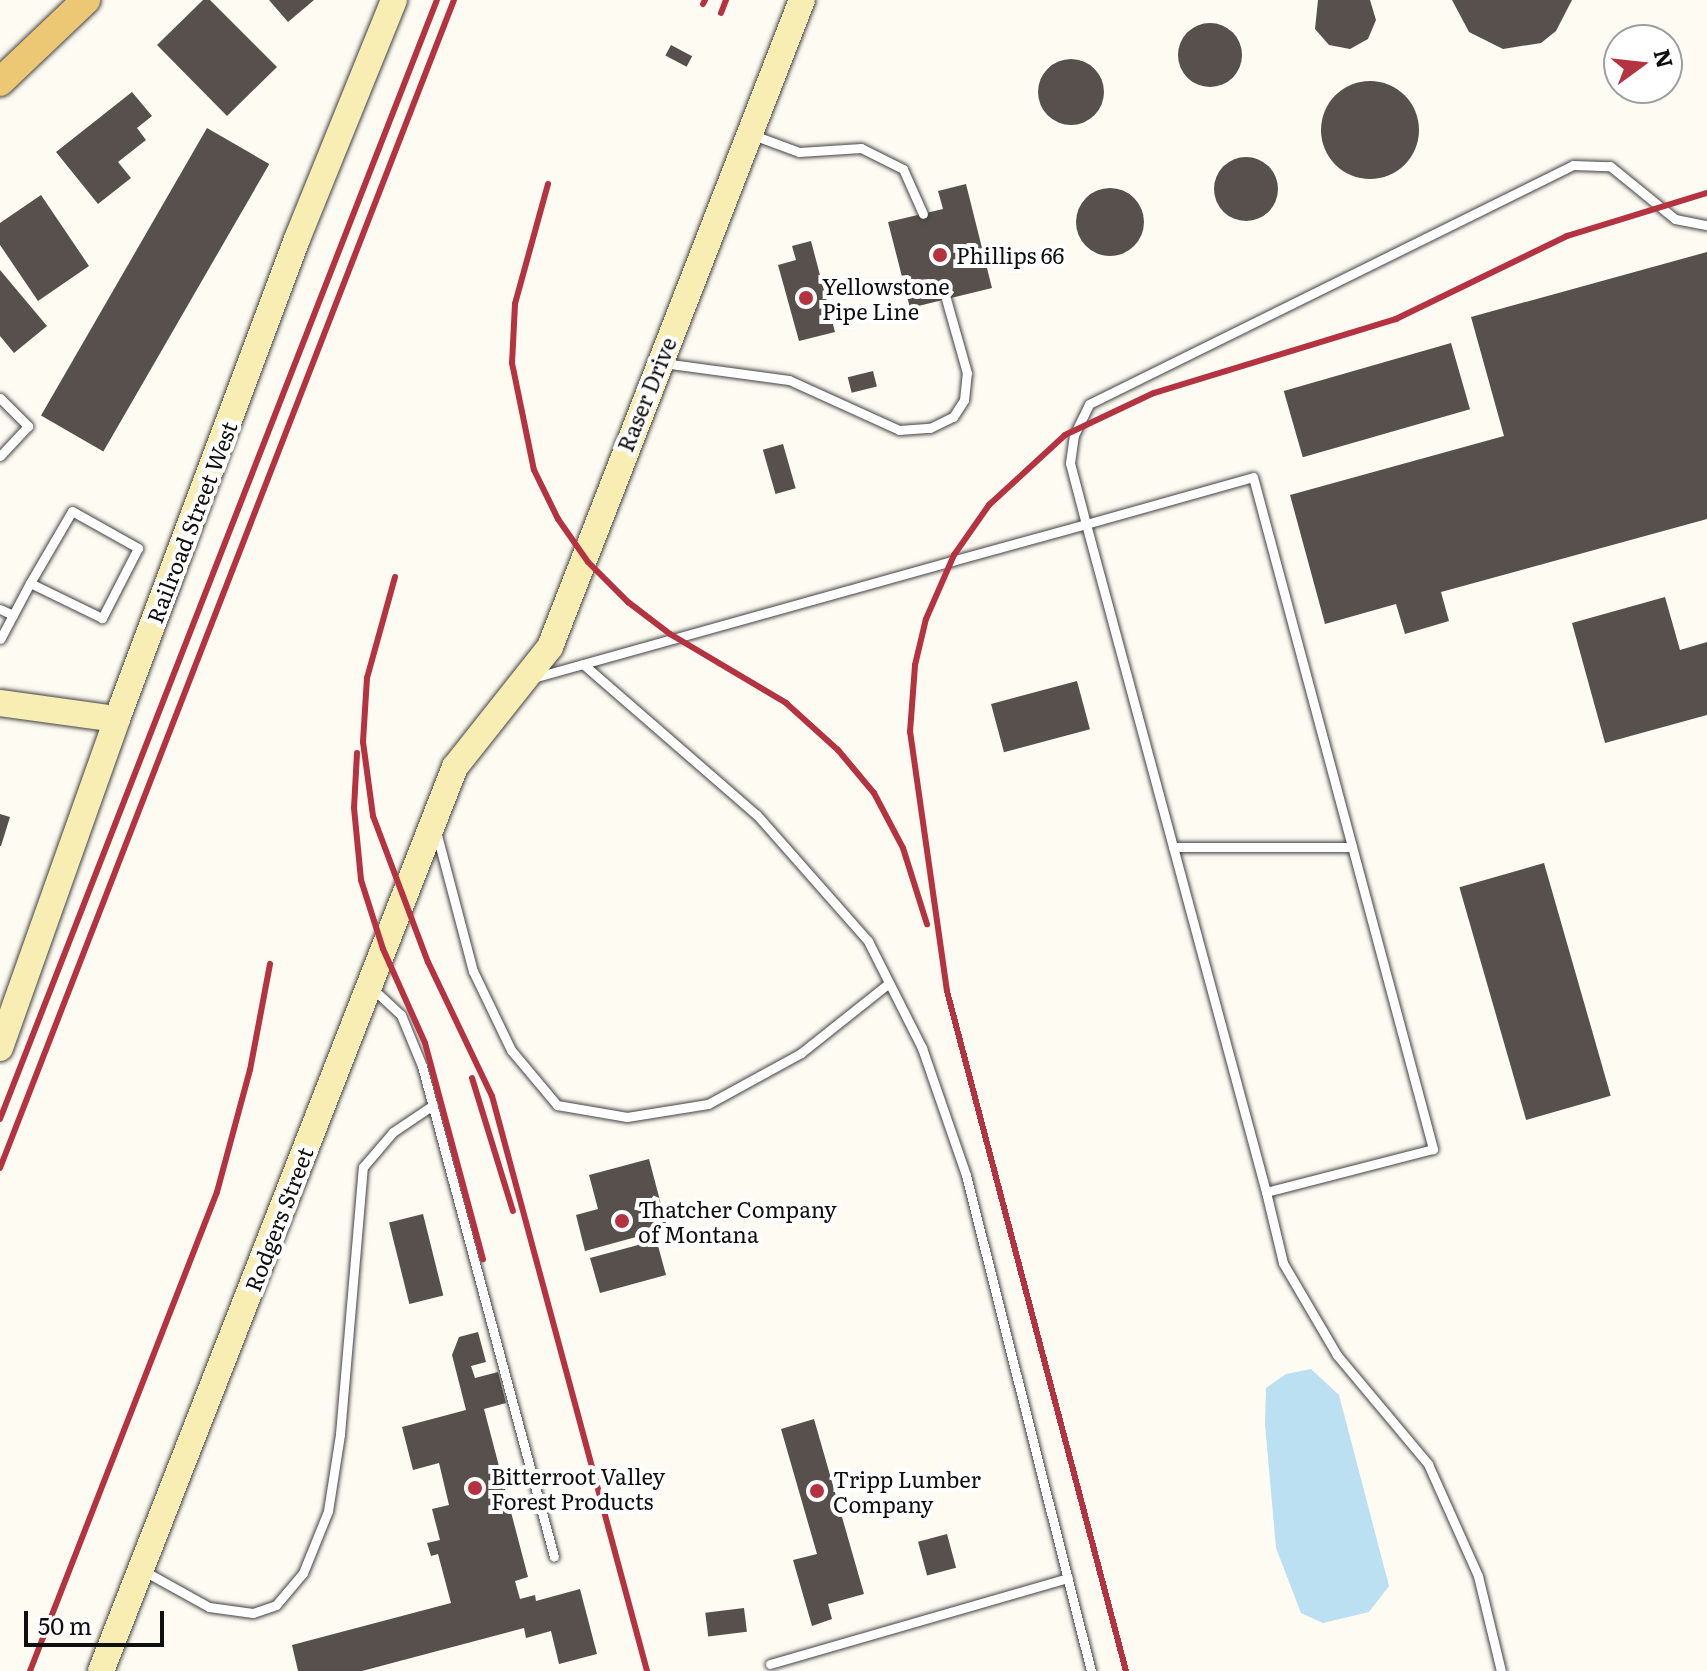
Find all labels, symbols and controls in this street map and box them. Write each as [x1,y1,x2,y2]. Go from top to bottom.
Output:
north arrow [1603,24,1683,104]
text: N [1646,45,1683,71]
place label: Phillips 66 [956,242,1064,268]
marker: Phillips 66 [931,246,949,264]
place label: Yellowstone Pipe Line [822,272,950,324]
marker: Yellowstone Pipe Line [797,289,815,307]
street label: Raser Drive [611,333,681,455]
street label: Railroad Street West [140,417,242,627]
street label: Rodgers Street [238,1143,318,1295]
place label: Thatcher Company of Montana [638,1195,837,1246]
marker: Thatcher Company of Montana [613,1212,631,1230]
place label: Bitterroot Valley Forest Products [491,1462,665,1514]
place label: Tripp Lumber Company [833,1465,981,1516]
marker: Bitterroot Valley Forest Products [466,1479,484,1497]
marker: Tripp Lumber Company [808,1482,826,1500]
scale bar [28,1595,168,1645]
text: 50 m [38,1607,92,1642]

